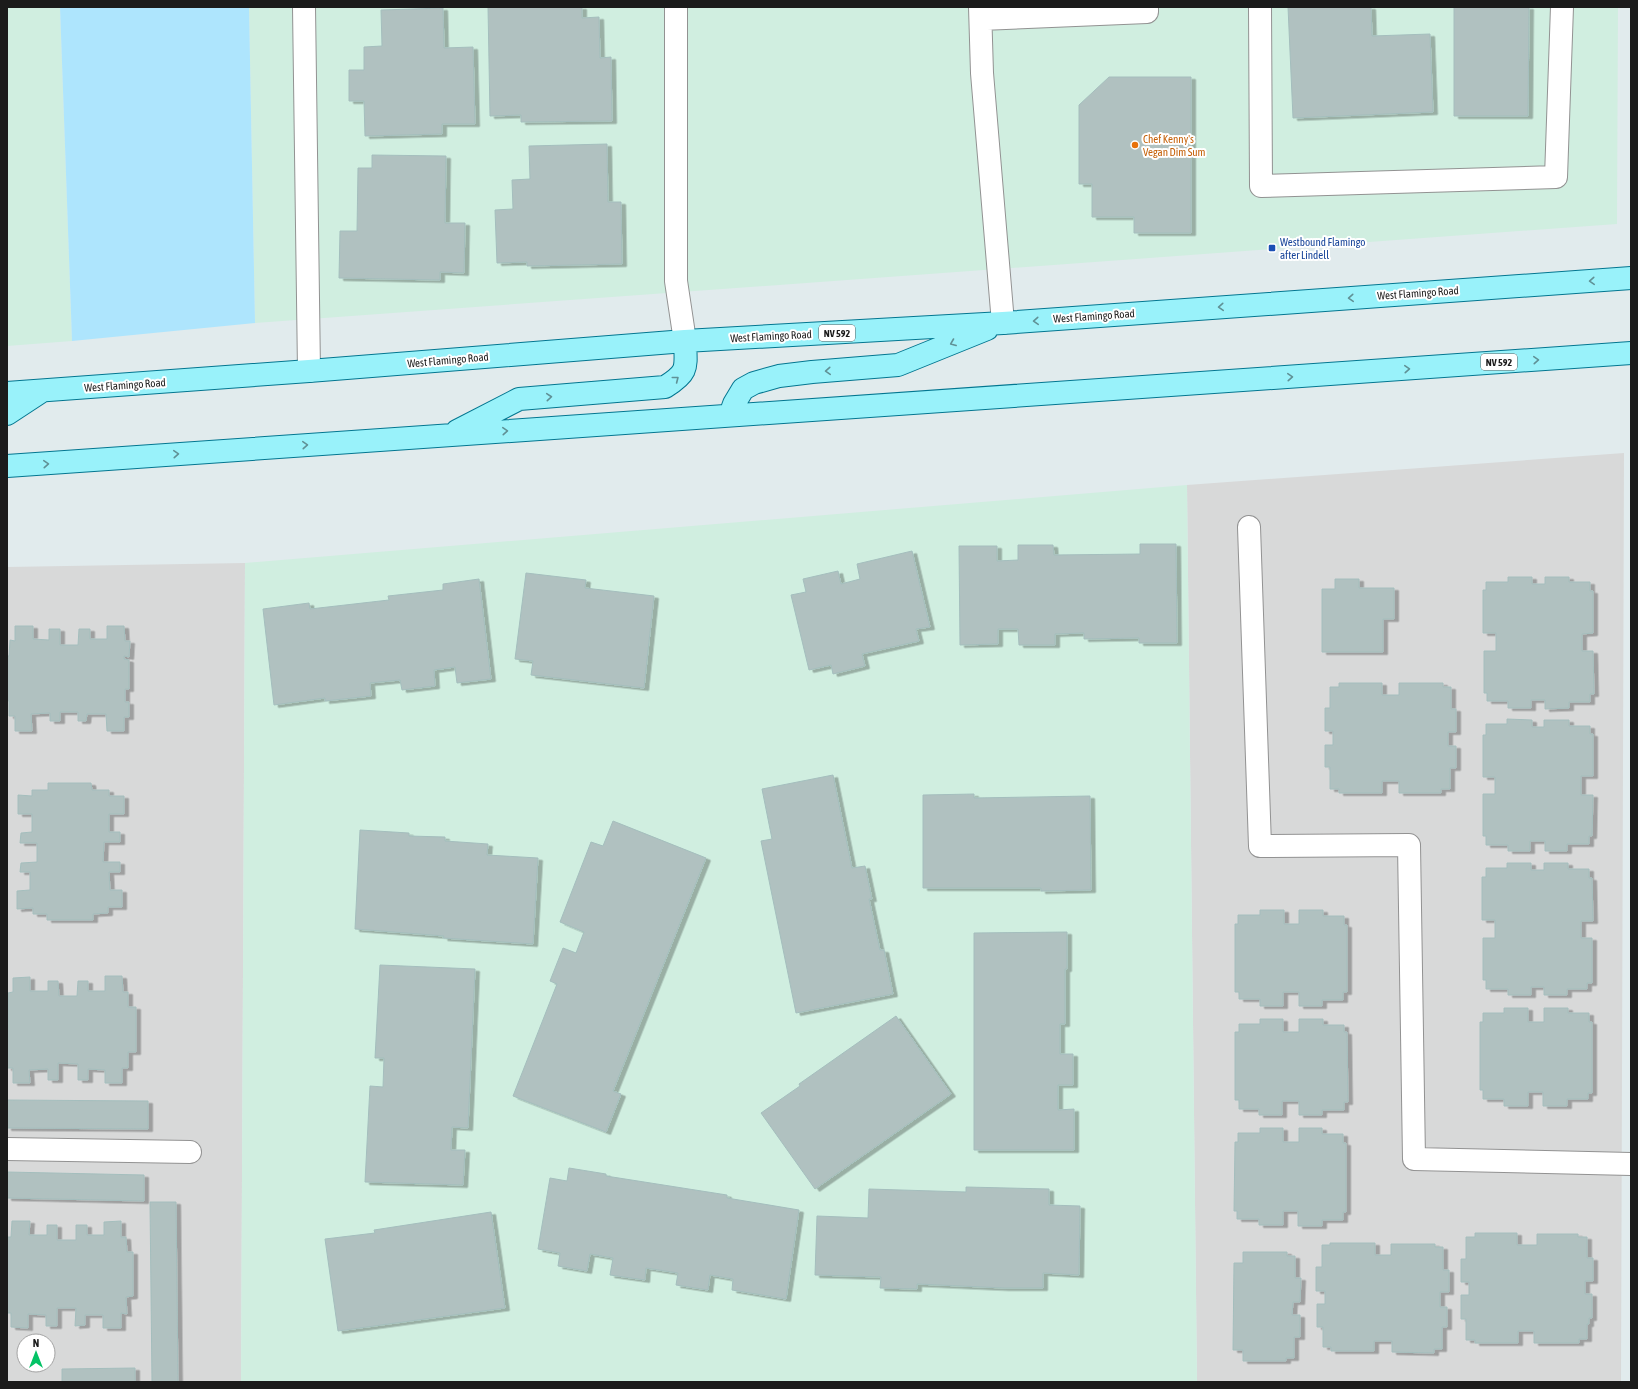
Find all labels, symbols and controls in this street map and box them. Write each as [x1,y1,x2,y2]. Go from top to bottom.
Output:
place label: Chef Kenny's Vegan Dim Sum [1143,133,1206,158]
marker: Chef Kenny's Vegan Dim Sum [1130,140,1140,150]
place label: Westbound Flamingo after Lindell [1280,236,1365,261]
marker: Westbound Flamingo after Lindell [1267,243,1277,253]
one-way arrow [1589,276,1595,285]
street label: West Flamingo Road [1377,284,1459,302]
one-way arrow [1348,293,1354,302]
one-way arrow [1218,303,1224,312]
street label: West Flamingo Road [1053,307,1135,325]
one-way arrow [1033,316,1039,325]
road number: NV 592 [819,325,855,341]
street label: West Flamingo Road [730,328,812,344]
one-way arrow [950,338,957,346]
street label: West Flamingo Road [407,350,489,370]
road number: NV 592 [1481,354,1517,370]
one-way arrow [1533,355,1539,364]
one-way arrow [1404,365,1410,374]
one-way arrow [825,366,831,375]
one-way arrow [1287,373,1293,382]
street label: West Flamingo Road [84,376,166,394]
one-way arrow [671,377,678,384]
one-way arrow [546,392,552,401]
one-way arrow [502,427,508,436]
one-way arrow [302,441,308,450]
one-way arrow [173,450,179,459]
one-way arrow [43,459,49,468]
north arrow [16,1333,56,1373]
text: N [33,1337,39,1349]

